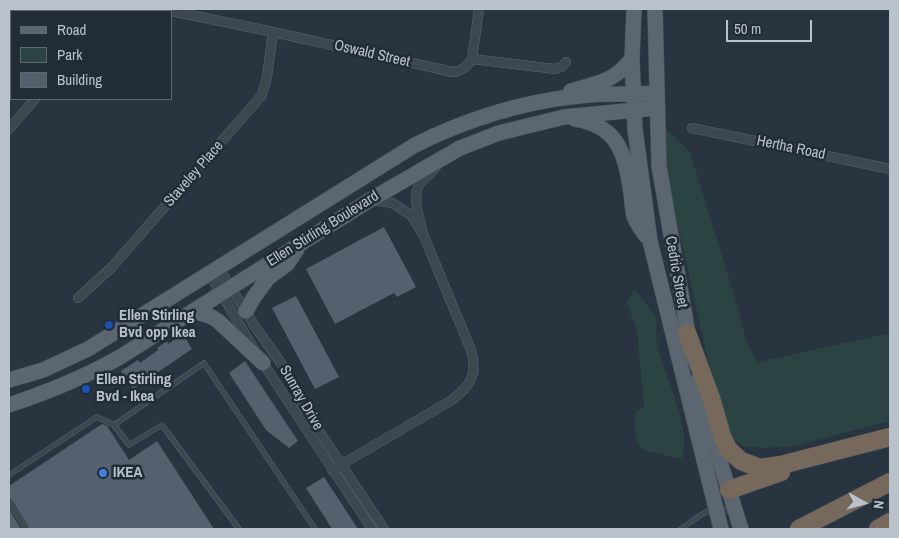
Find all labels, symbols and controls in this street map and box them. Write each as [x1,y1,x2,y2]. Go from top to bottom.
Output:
legend [10,10,172,100]
scale bar [729,10,815,42]
text: 50 m [734,18,761,39]
text: Road [57,19,86,40]
street label: Oswald Street [332,37,412,71]
text: Park [57,44,82,65]
text: Building [57,69,102,90]
street label: Hertha Road [755,132,827,164]
street label: Staveley Place [161,137,227,211]
street label: Ellen Stirling Boulevard [264,187,382,271]
street label: Cedric Street [661,235,691,309]
place label: Ellen Stirling Bvd opp Ikea [119,307,196,342]
marker: Ellen Stirling Bvd opp Ikea [103,319,115,331]
street label: Sunray Drive [275,362,327,434]
place label: Ellen Stirling Bvd - Ikea [96,371,171,406]
marker: Ellen Stirling Bvd - Ikea [80,383,92,395]
place label: IKEA [113,464,142,482]
marker: IKEA [97,467,109,479]
north arrow [839,478,889,528]
text: N [869,500,888,510]

